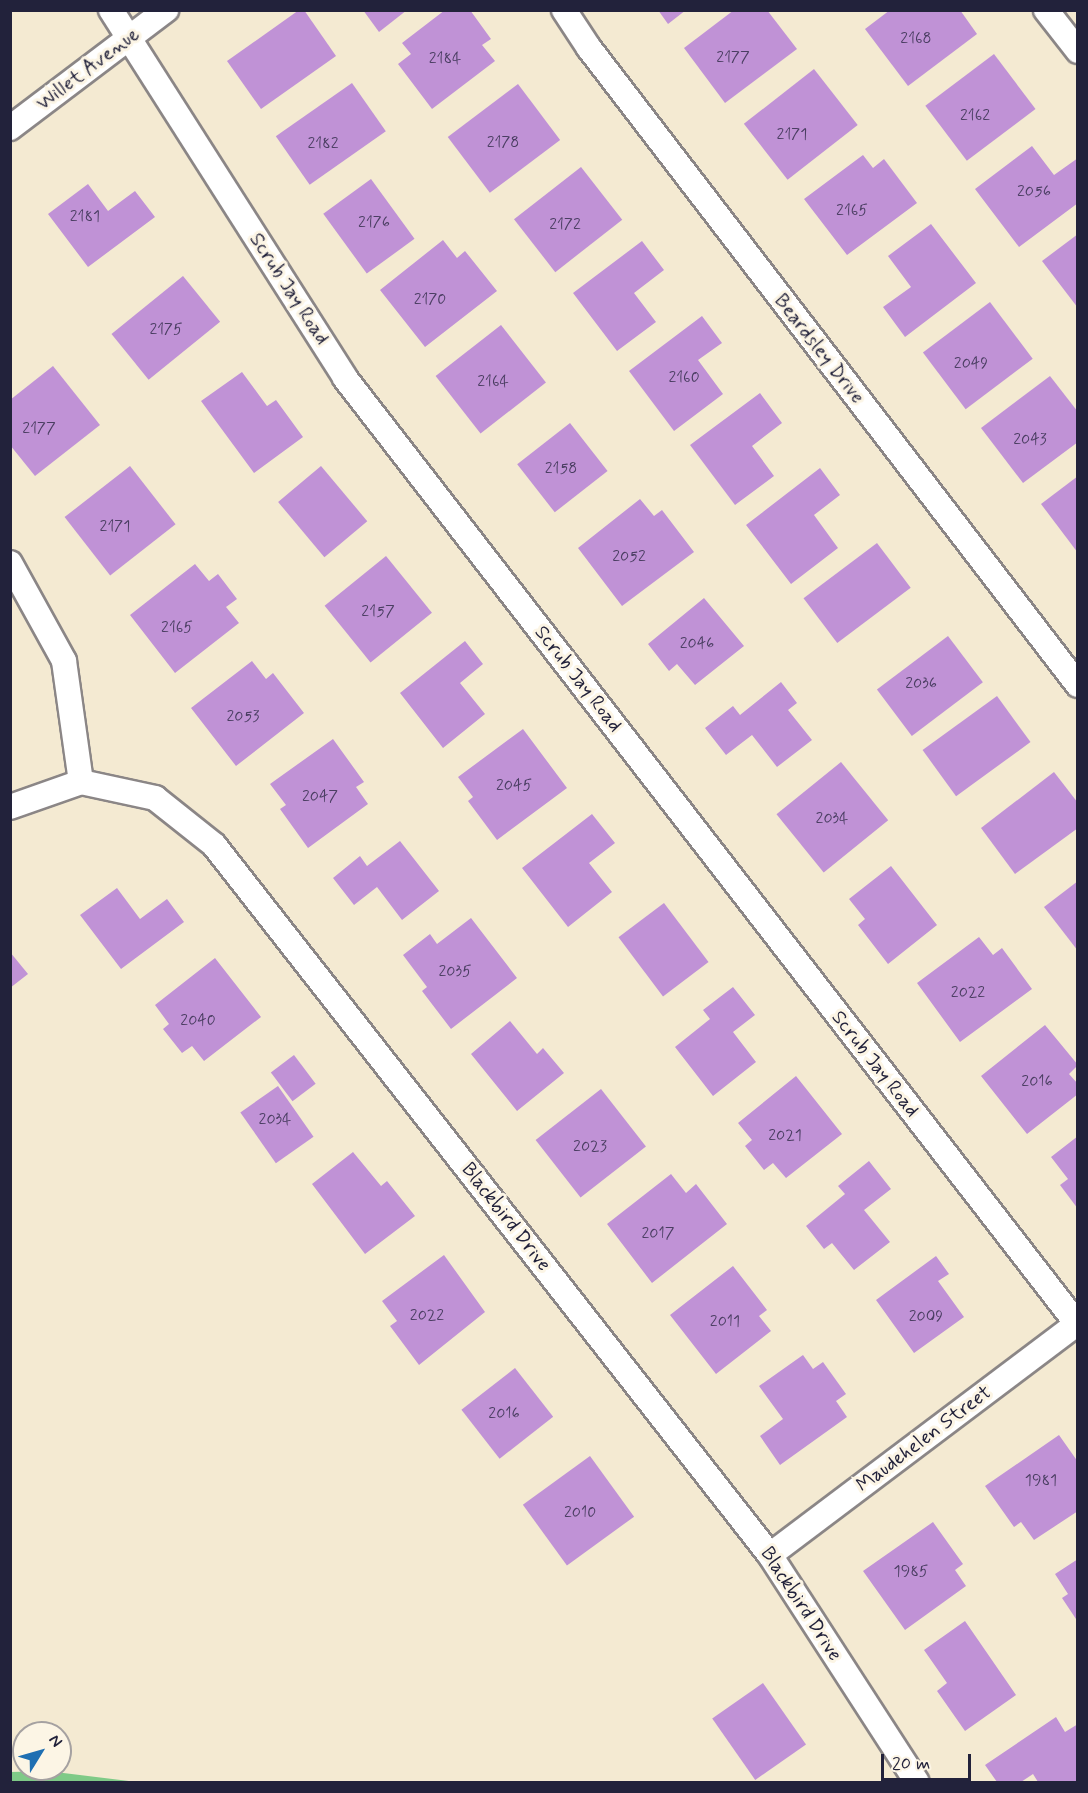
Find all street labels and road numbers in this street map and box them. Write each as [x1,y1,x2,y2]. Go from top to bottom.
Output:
street label: Willet Avenue [32,23,144,115]
street label: Scrub Jay Road [243,227,335,351]
street label: Beardsley Drive [769,289,869,409]
street label: Scrub Jay Road [528,620,628,738]
street label: Scrub Jay Road [825,1005,925,1123]
street label: Blackbird Drive [456,1158,556,1276]
street label: Maudehelen Street [852,1381,996,1497]
street label: Blackbird Drive [755,1543,847,1665]

